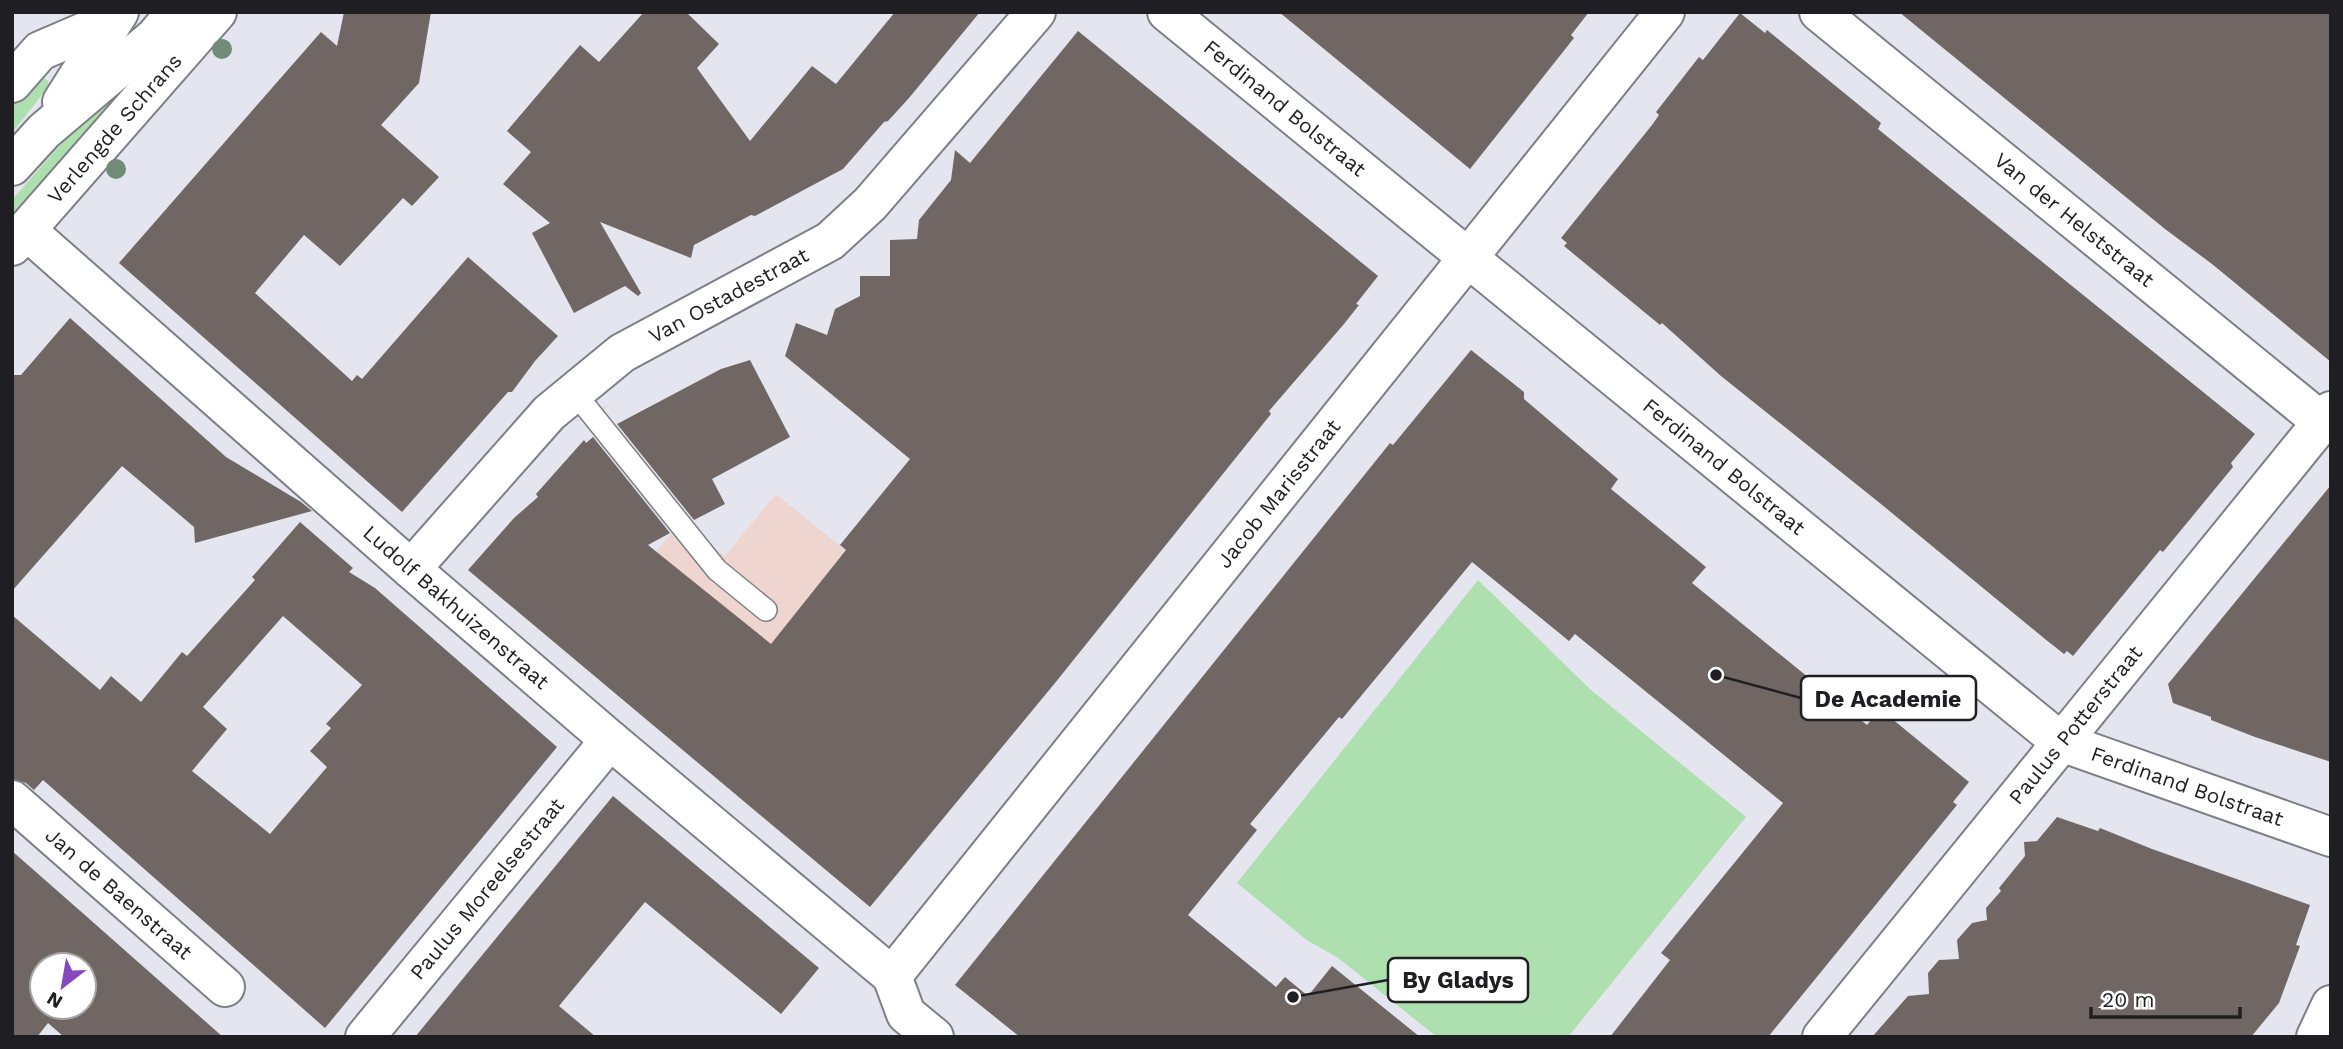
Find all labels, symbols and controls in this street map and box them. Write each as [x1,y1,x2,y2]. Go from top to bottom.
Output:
street label: Ferdinand Bolstraat [1199,34,1371,181]
street label: Verlengde Schrans [42,48,187,208]
street label: Van der Helststraat [1989,147,2160,292]
street label: Van Ostadestraat [644,242,813,348]
street label: Ferdinand Bolstraat [1638,393,1811,540]
street label: Jacob Marisstraat [1211,414,1345,573]
street label: Ludolf Bakhuizenstraat [358,520,555,694]
street label: Paulus Potterstraat [2003,640,2147,809]
callout: De Academie [1801,676,1976,720]
text: De Academie [1815,686,1961,713]
street label: Ferdinand Bolstraat [2088,741,2287,831]
street label: Paulus Moreelsestraat [405,792,569,985]
street label: Jan de Baenstraat [40,822,198,965]
north arrow [28,951,98,1021]
callout: By Gladys [1388,958,1528,1002]
text: By Gladys [1402,967,1514,994]
scale bar [2091,976,2240,1020]
text: N [43,987,66,1014]
text: 20 m [2102,987,2154,1012]

